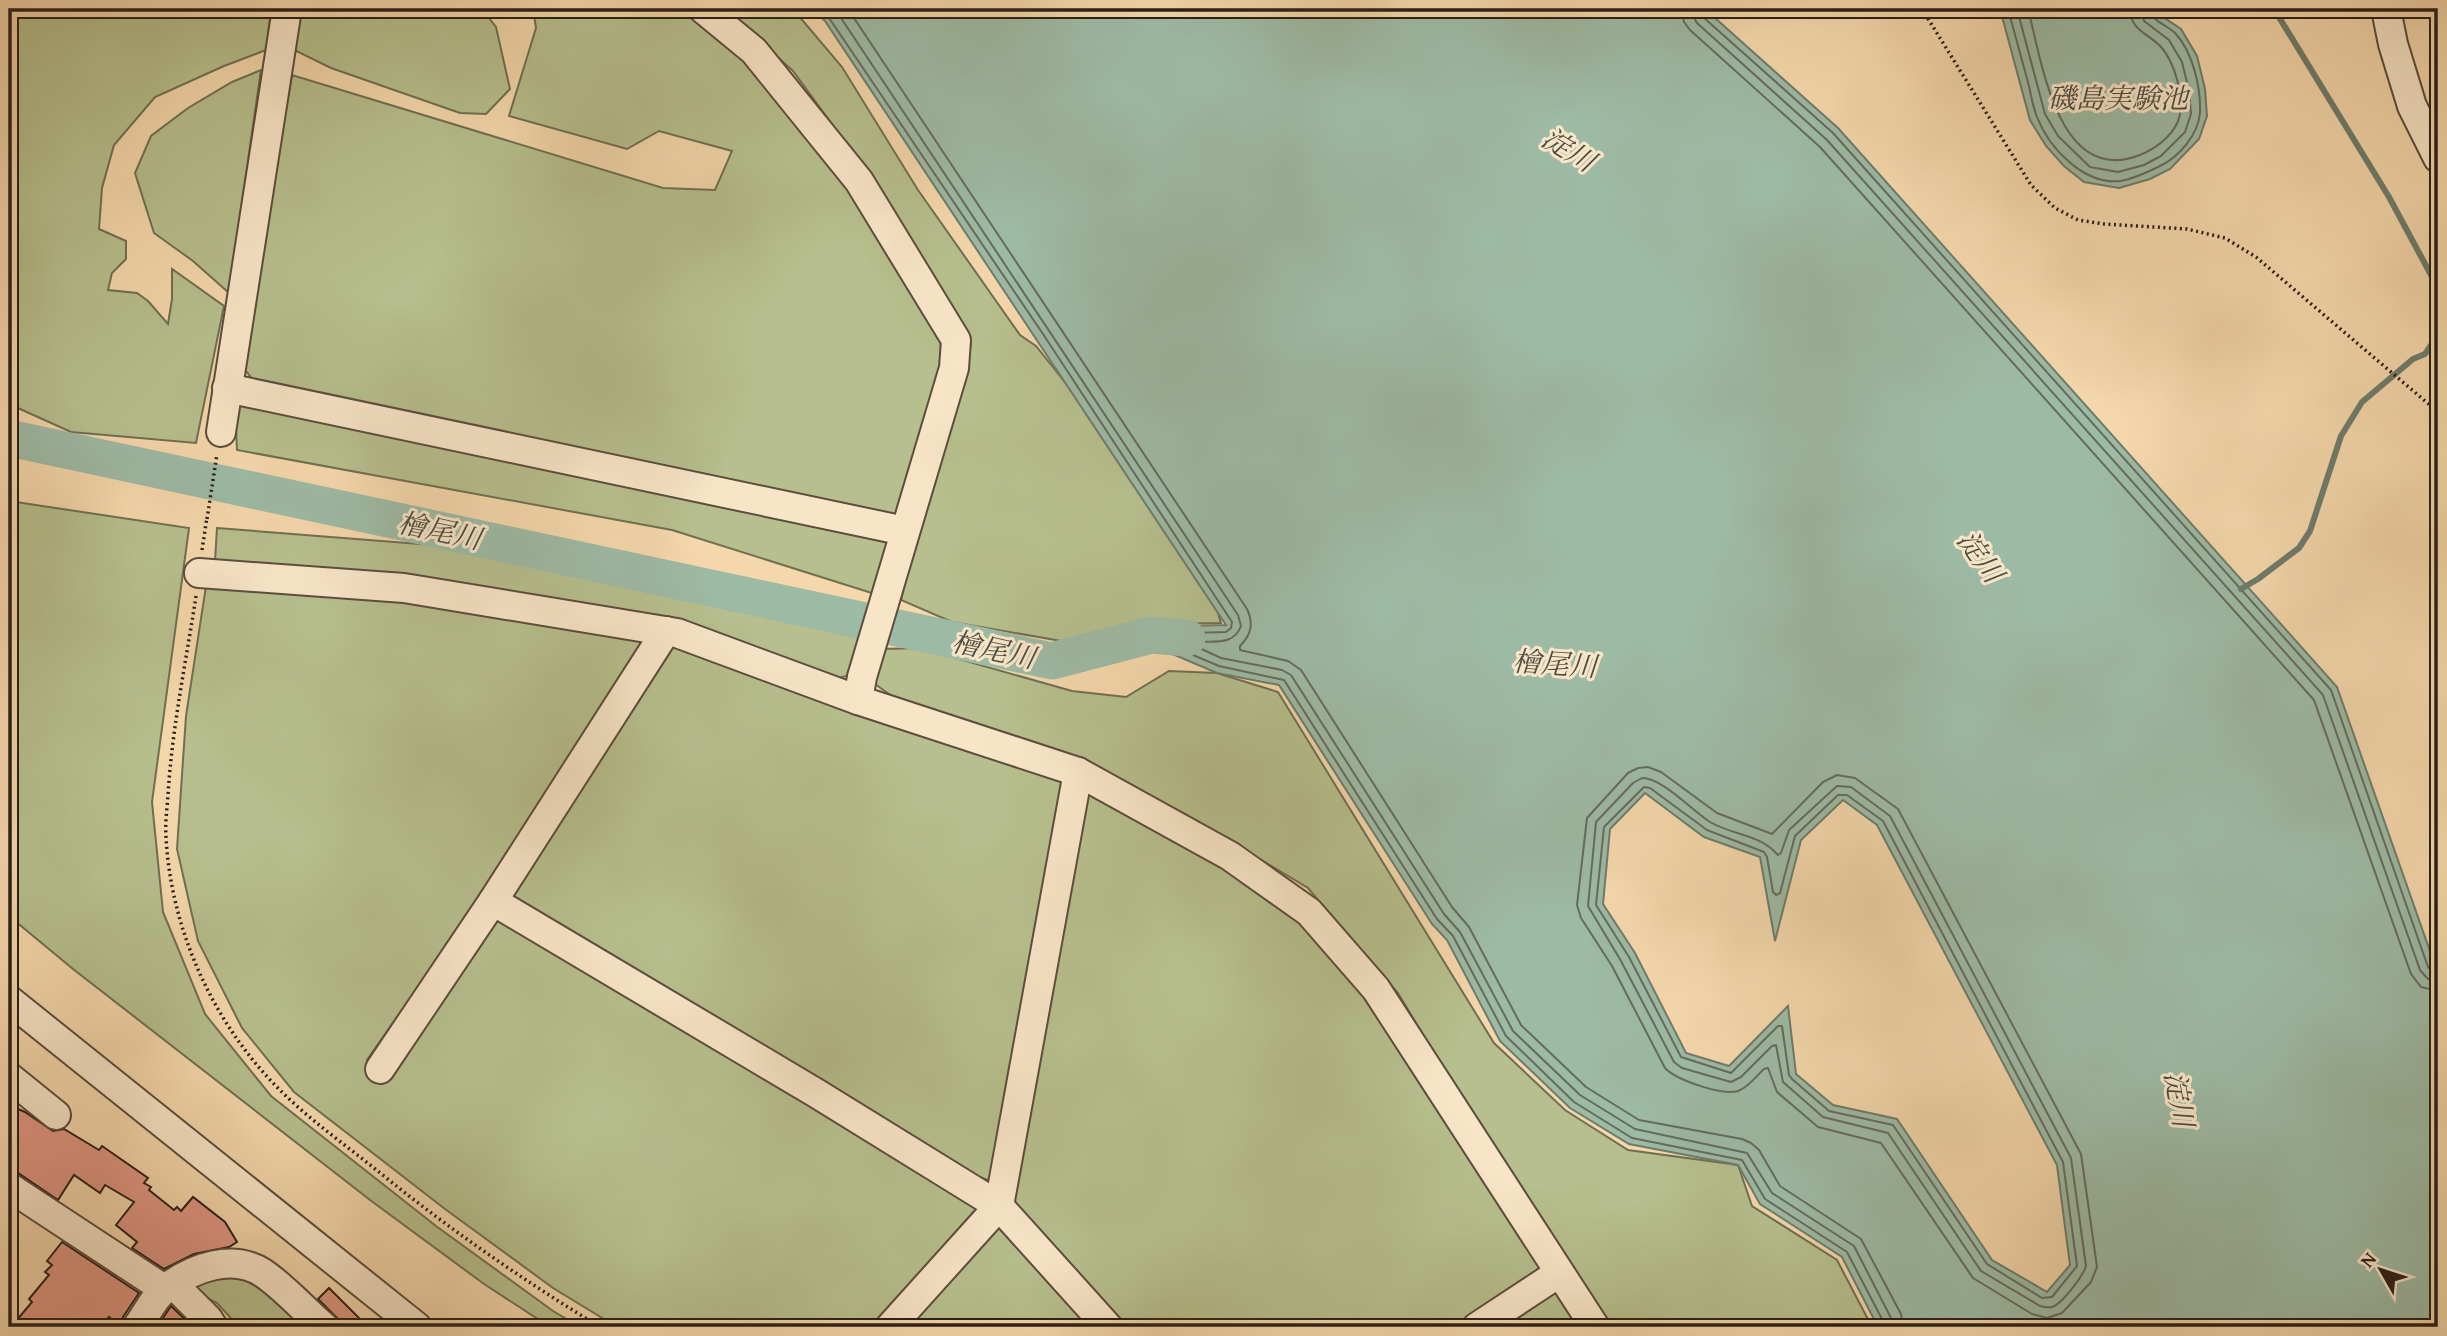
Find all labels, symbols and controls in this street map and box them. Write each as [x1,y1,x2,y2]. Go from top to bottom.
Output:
water label: 磯島実験池 [2048,77,2191,118]
water label: 淀川 [1534,117,1606,183]
water label: 檜尾川 [395,501,488,559]
water label: 淀川 [1948,521,2016,593]
water label: 檜尾川 [949,620,1042,678]
water label: 檜尾川 [1512,640,1601,687]
water label: 淀川 [2155,1068,2206,1133]
north arrow [2346,1234,2416,1304]
text: N [2353,1245,2383,1273]

